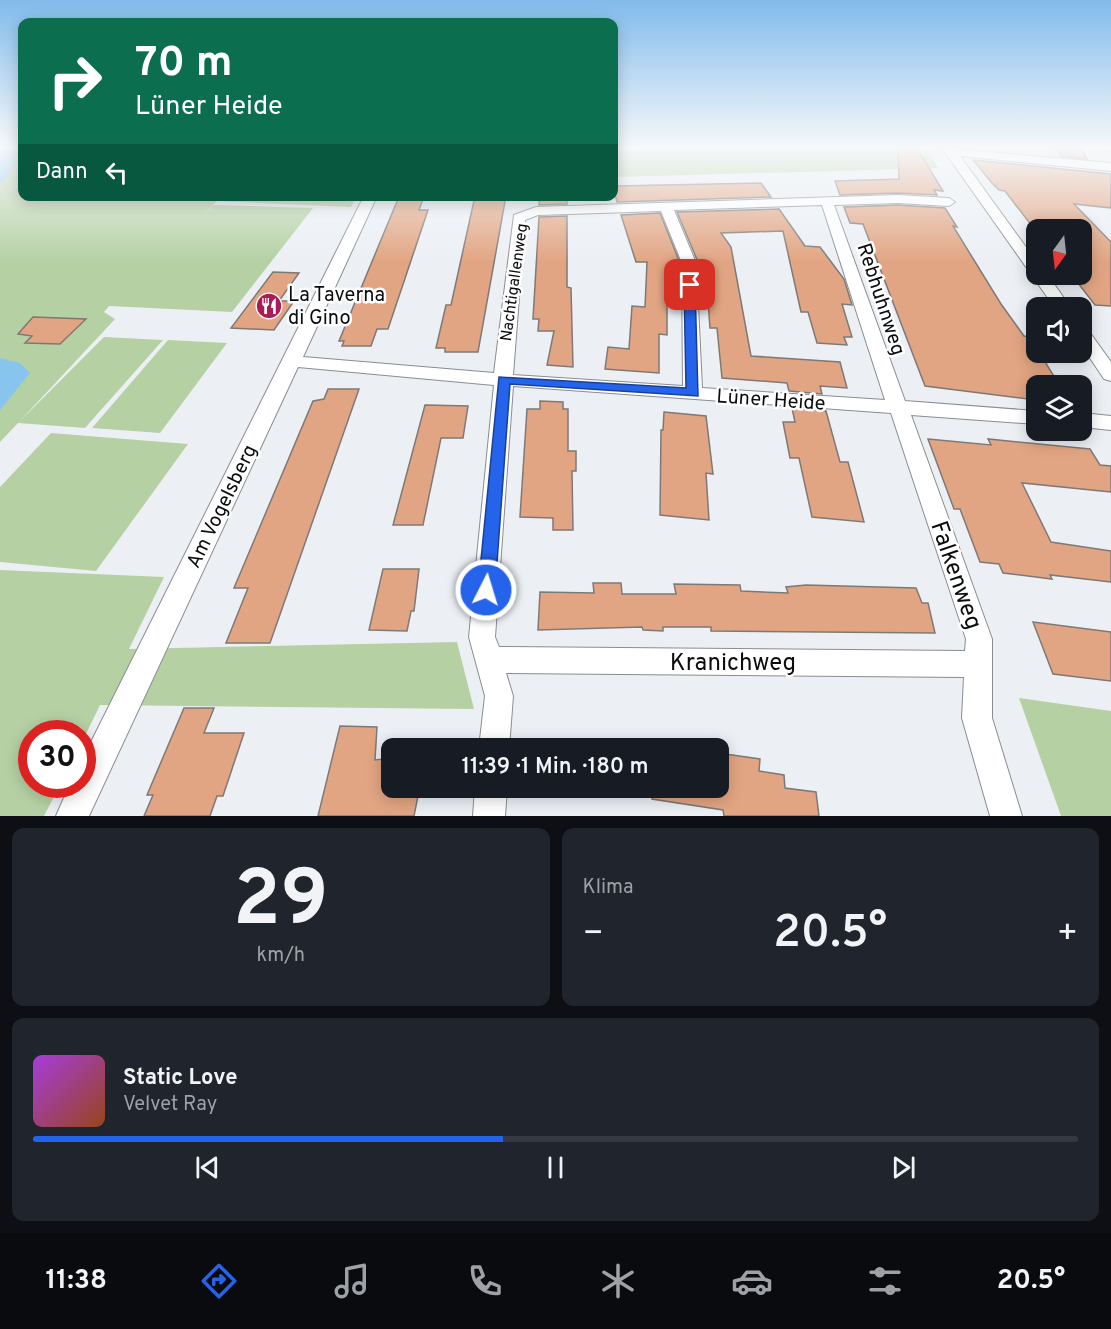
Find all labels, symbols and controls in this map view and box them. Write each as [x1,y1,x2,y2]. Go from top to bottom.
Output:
text: 70 m [135,38,233,91]
icon: right [36,42,114,120]
text: Lüner Heide [135,90,283,124]
icon: left [100,156,133,189]
text: Dann [36,159,88,186]
north arrow [1026,219,1092,285]
map controls [1026,219,1092,441]
street label: Nachtigallenweg [497,222,533,342]
street label: Rebhuhnweg [850,240,910,359]
pin [664,259,715,310]
icon: arrive [673,268,706,301]
place label: La Taverna di Gino [288,283,385,332]
restaurant icon: La Taverna di Gino [254,291,284,321]
button: sound [1026,297,1092,363]
button: layers [1026,375,1092,441]
street label: Lüner Heide [715,384,826,418]
street label: Am Vogelsberg [182,441,264,573]
street label: Falkenweg [923,517,988,634]
position arrow [454,558,518,622]
street label: Kranichweg [670,649,796,679]
speed limit sign: 30 [18,720,96,798]
text: 11:39 · 1 Min. · 180 m [461,754,649,781]
text: 29 [233,854,329,953]
text: Klima [583,875,634,901]
text: 20.5° [773,906,887,963]
text: − [583,914,604,956]
text: + [1057,914,1078,956]
text: km/h [256,943,305,969]
text: Static Love [123,1065,237,1092]
text: Velvet Ray [123,1092,217,1118]
icon: previous [191,1151,224,1184]
icon: pause [539,1151,572,1184]
icon: next [887,1151,920,1184]
icon: directions [198,1260,240,1302]
icon: music [331,1260,373,1302]
icon: phone [464,1260,506,1302]
icon: climate [597,1260,639,1302]
icon: car [731,1260,773,1302]
icon: filters [864,1260,906,1302]
text: 11:38 [46,1264,107,1298]
text: 20.5° [997,1264,1065,1298]

